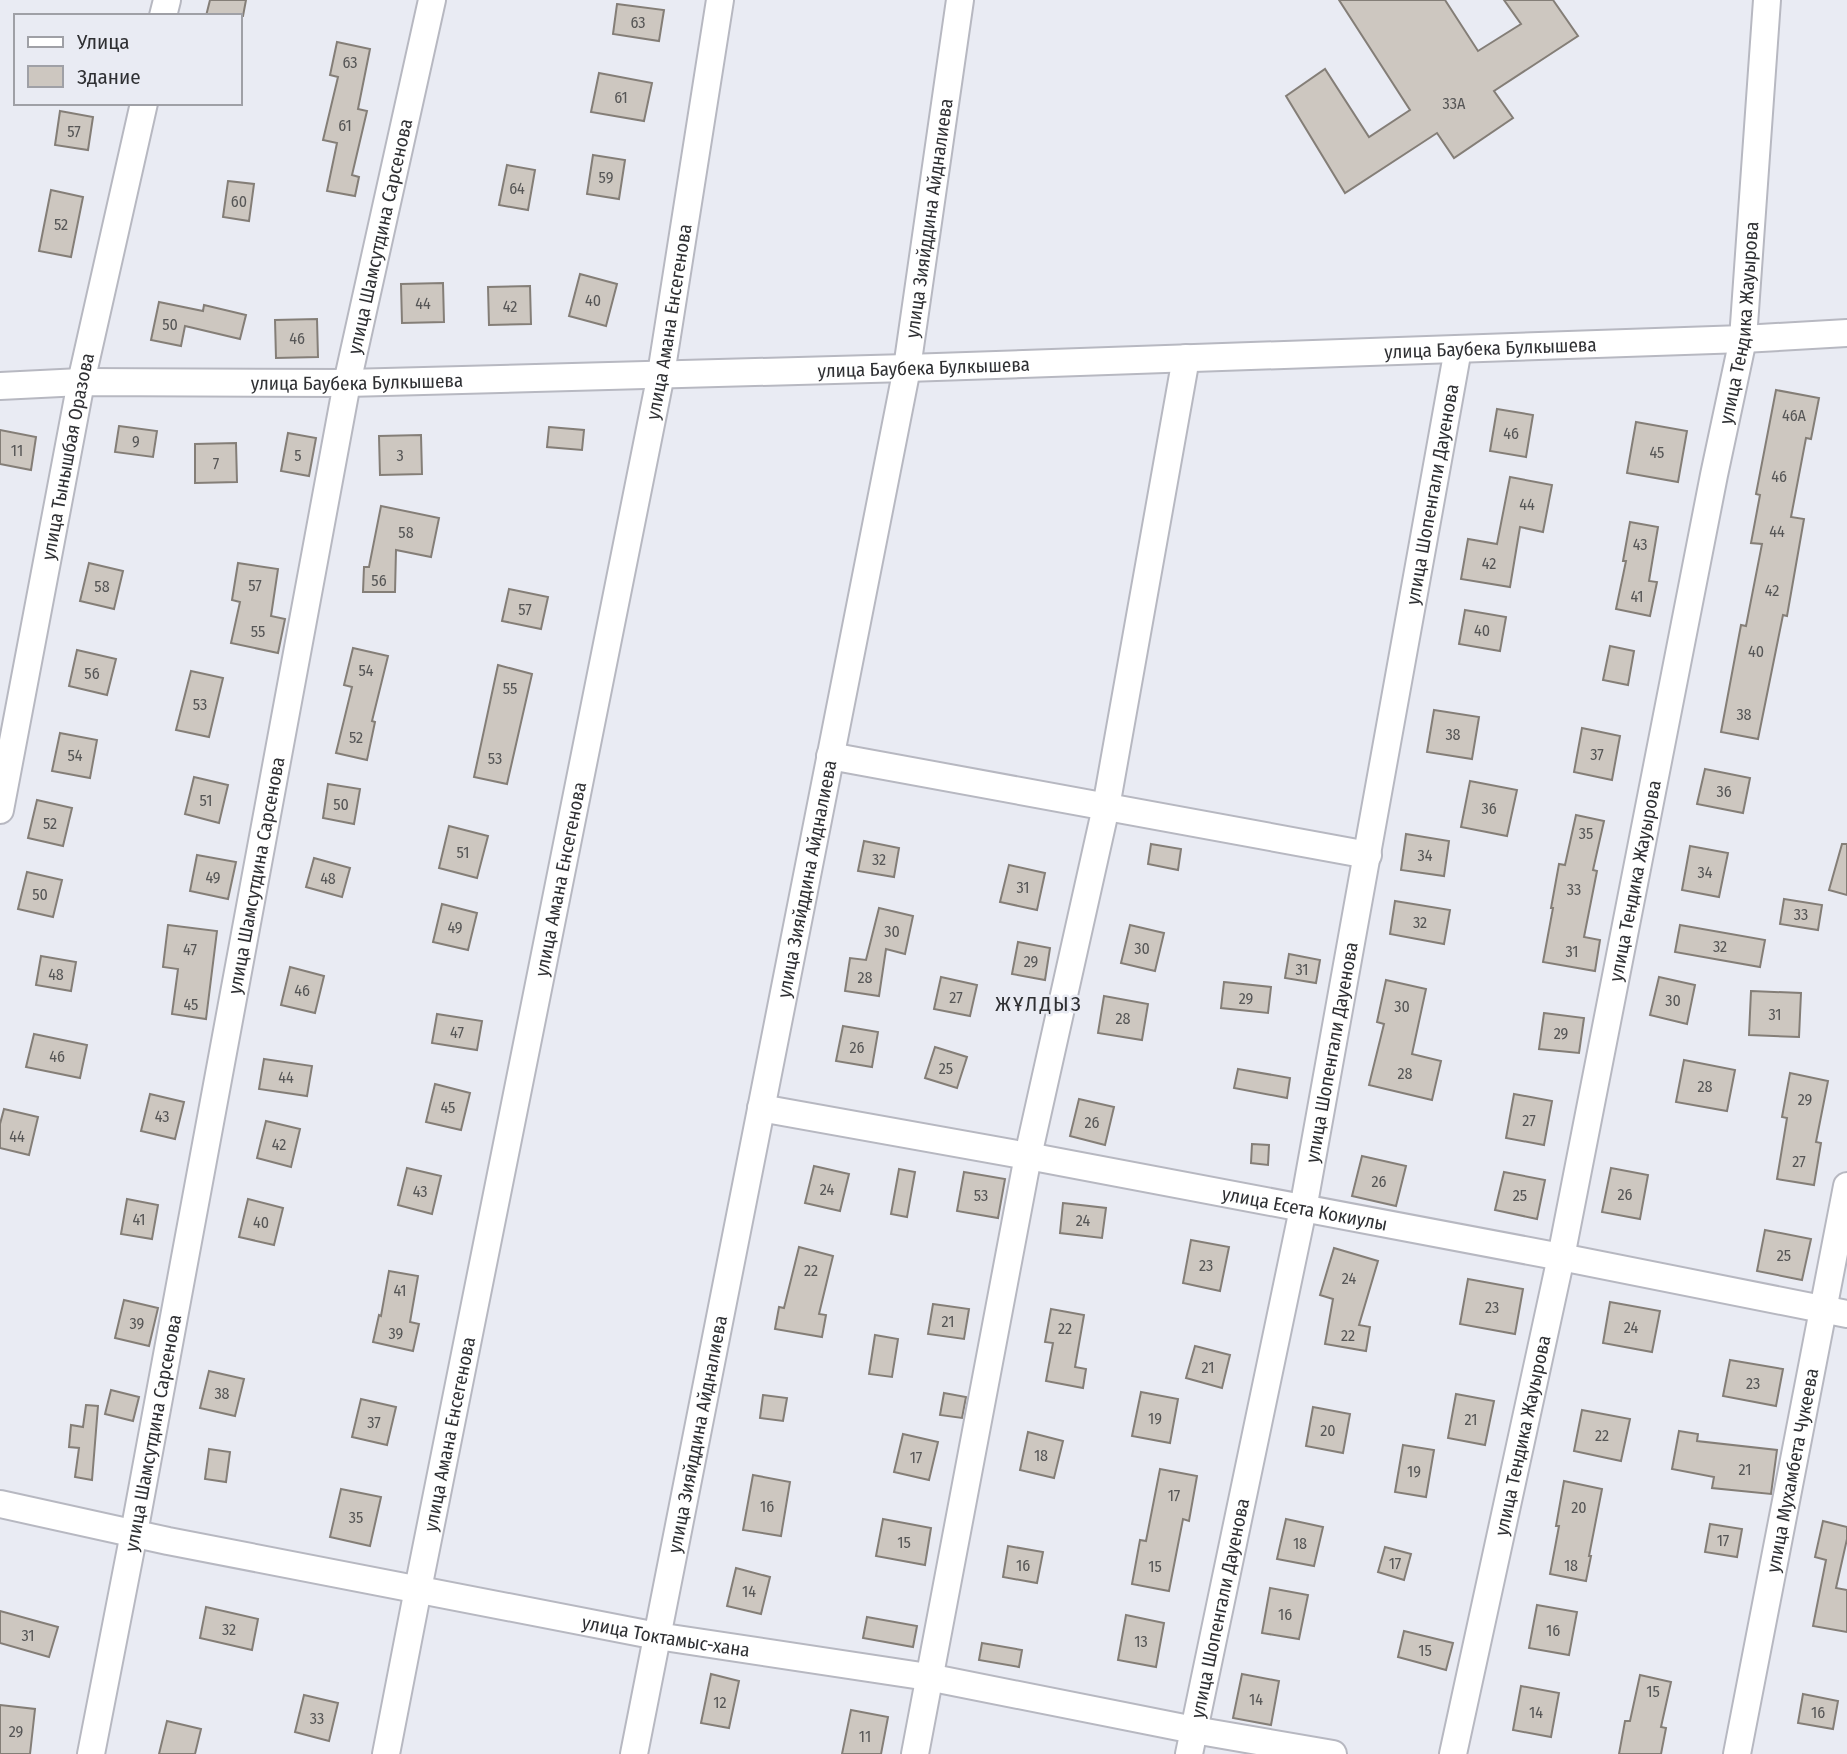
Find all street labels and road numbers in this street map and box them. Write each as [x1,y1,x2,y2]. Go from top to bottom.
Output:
street label: улица Зияйддина Айдналиева [900,97,958,340]
street label: улица Шамсутдина Сарсенова [343,116,417,356]
street label: улица Тендика Жауырова [1714,221,1763,426]
street label: улица Амана Енсегенова [641,222,697,422]
street label: улица Баубека Булкышева [1384,333,1597,363]
street label: улица Тынышбая Оразова [37,351,99,562]
street label: улица Баубека Булкышева [817,353,1030,382]
street label: улица Баубека Булкышева [251,369,463,395]
street label: улица Шопенгали Дауенова [1401,382,1463,607]
street label: улица Шамсутдина Сарсенова [223,755,290,996]
street label: улица Зияйддина Айдналиева [772,758,842,1000]
street label: улица Тендика Жауырова [1604,778,1666,983]
street label: улица Амана Енсегенова [530,780,591,979]
street label: улица Шопенгали Дауенова [1301,940,1363,1165]
street label: улица Есета Кокиулы [1220,1182,1389,1236]
street label: улица Шамсутдина Сарсенова [120,1313,186,1553]
street label: улица Зияйддина Айдналиева [663,1313,732,1555]
street label: улица Тендика Жауырова [1490,1333,1556,1538]
street label: улица Амана Енсегенова [419,1335,480,1534]
street label: улица Мухамбета Чукеева [1761,1366,1823,1575]
street label: улица Шопенгали Дауенова [1186,1496,1254,1720]
street label: улица Токтамыс-хана [580,1611,751,1662]

